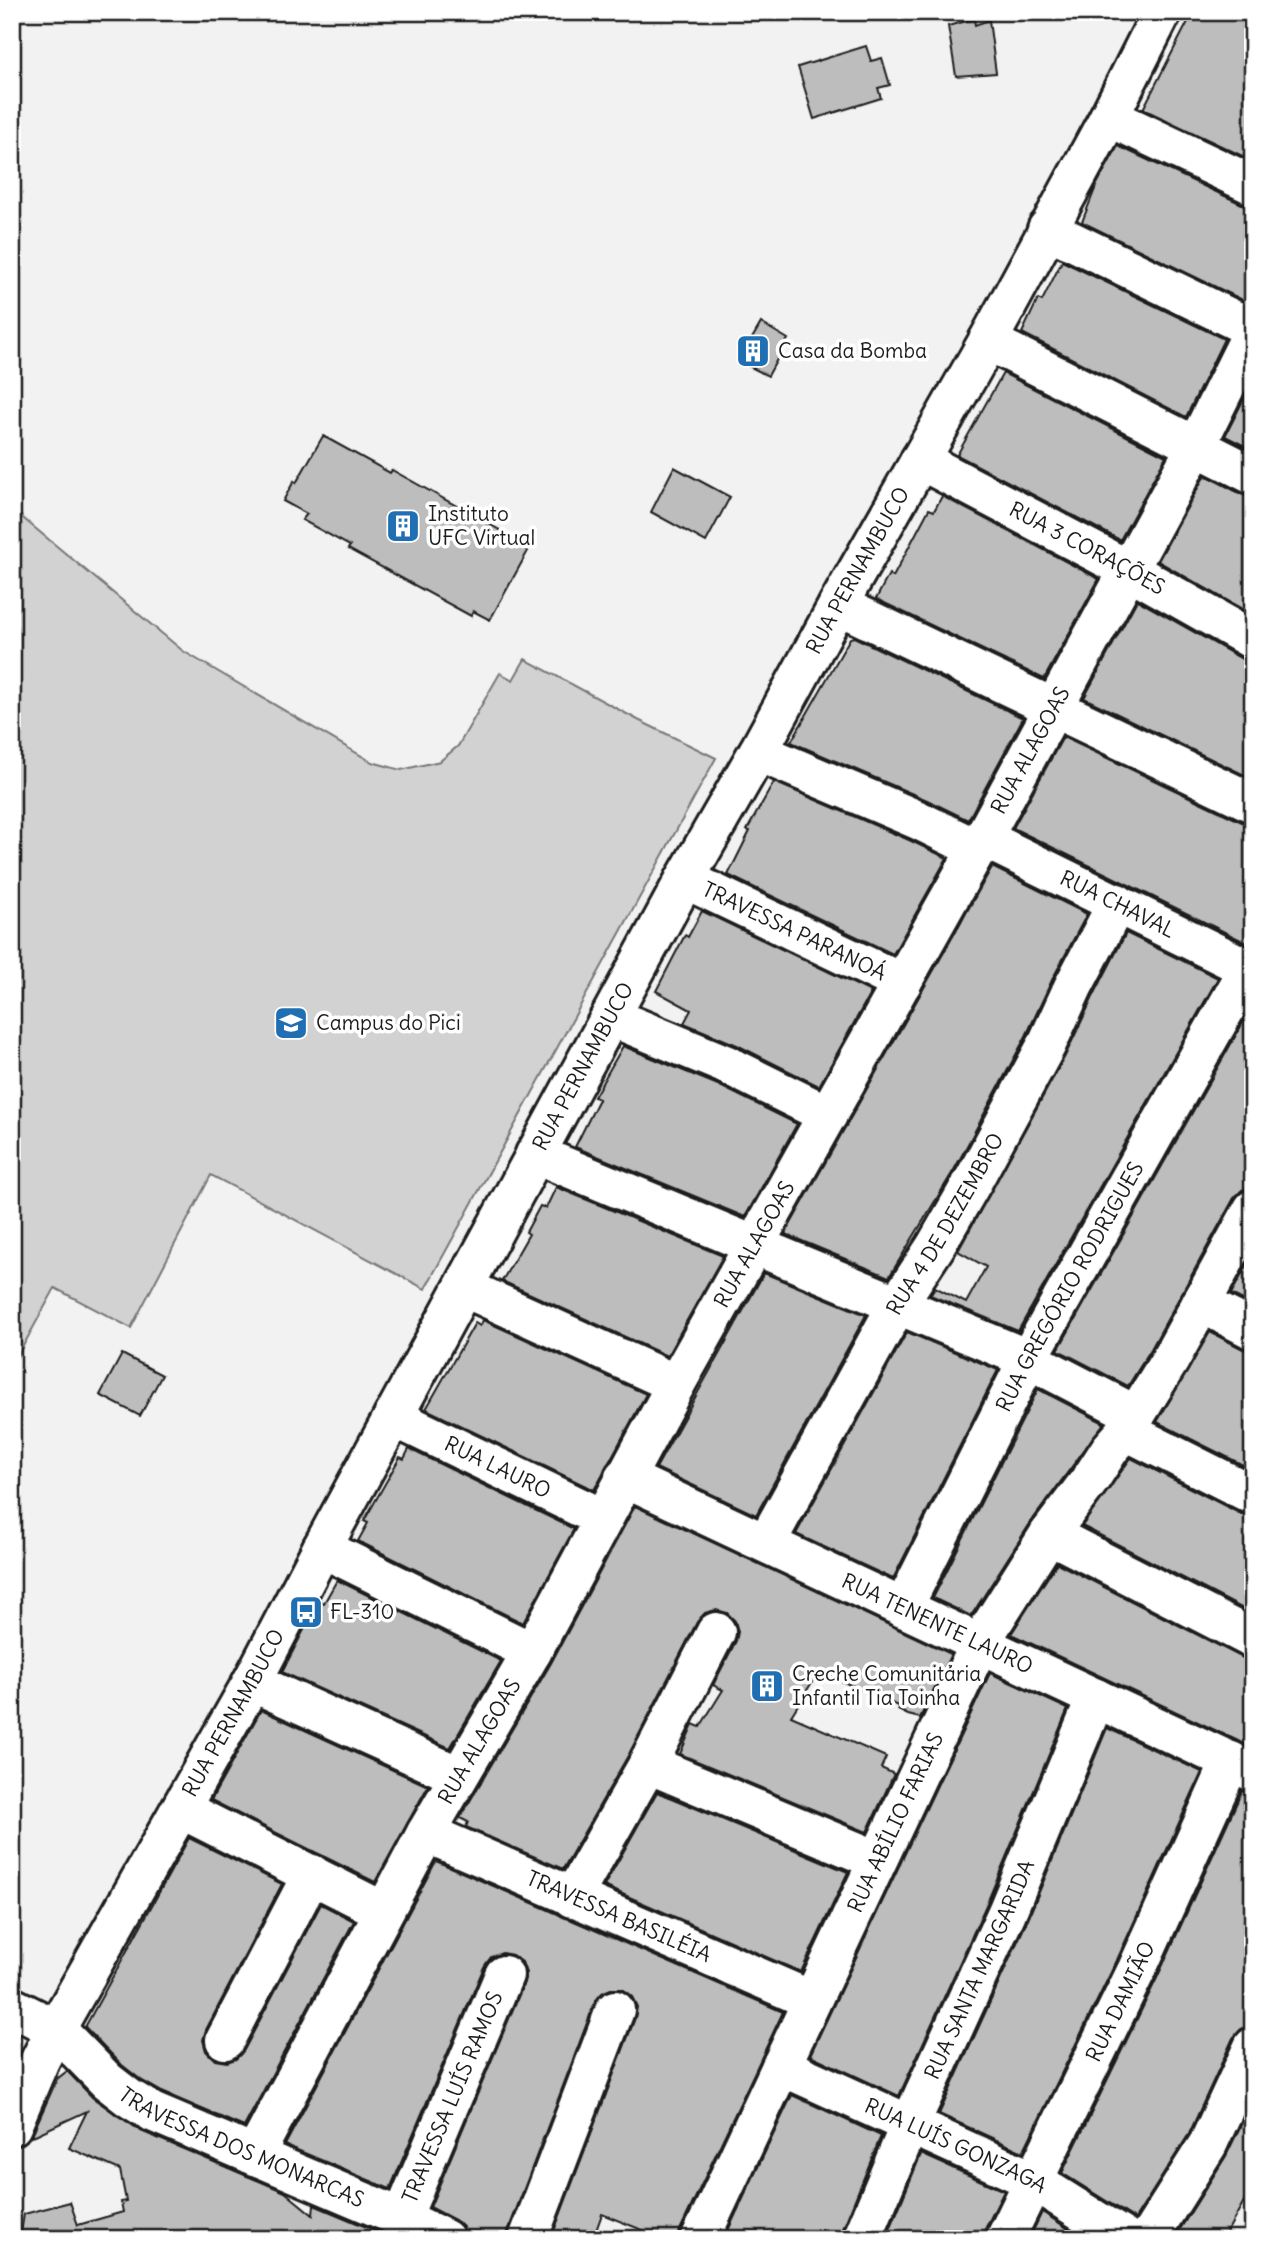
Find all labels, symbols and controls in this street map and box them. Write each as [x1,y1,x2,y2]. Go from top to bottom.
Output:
building icon: Casa da Bomba [734,332,772,370]
place label: Casa da Bomba [778,337,927,364]
street label: RUA PERNAMBUCO [800,482,915,659]
street label: RUA 3 CORAÇÕES [1005,495,1170,601]
place label: Instituto UFC Virtual [428,500,535,551]
building icon: Instituto UFC Virtual [384,507,422,545]
street label: RUA ALAGOAS [985,682,1076,819]
street label: RUA CHAVAL [1056,864,1180,944]
street label: TRAVESSA PARANOÁ [698,875,891,986]
street label: RUA PERNAMBUCO [526,978,639,1155]
school or university icon: Campus do Pici [272,1004,310,1042]
place label: Campus do Pici [316,1009,461,1036]
street label: RUA 4 DE DEZEMBRO [880,1128,1009,1320]
street label: RUA GREGÓRIO RODRIGUES [990,1157,1149,1416]
street label: RUA ALAGOAS [708,1176,800,1312]
street label: RUA LAURO [440,1430,555,1504]
street label: RUA TENENTE LAURO [838,1567,1037,1680]
bus stop icon: FL-310 [287,1593,325,1631]
place label: FL-310 [330,1598,394,1625]
street label: RUA PERNAMBUCO [176,1624,290,1801]
place label: Creche Comunitária Infantil Tia Toinha [792,1660,981,1711]
building icon: Creche Comunitária Infantil Tia Toinha [748,1667,786,1705]
street label: RUA ALAGOAS [432,1673,526,1809]
street label: RUA ABÍLIO FARIAS [841,1728,949,1917]
street label: RUA SANTA MARGARIDA [918,1856,1040,2084]
street label: TRAVESSA BASILÉIA [522,1864,715,1968]
street label: RUA DAMIÃO [1080,1937,1161,2066]
street label: TRAVESSA LUÍS RAMOS [396,1987,509,2207]
street label: TRAVESSA DOS MONARCAS [113,2081,368,2213]
street label: RUA LUÍS GONZAGA [861,2092,1052,2199]

